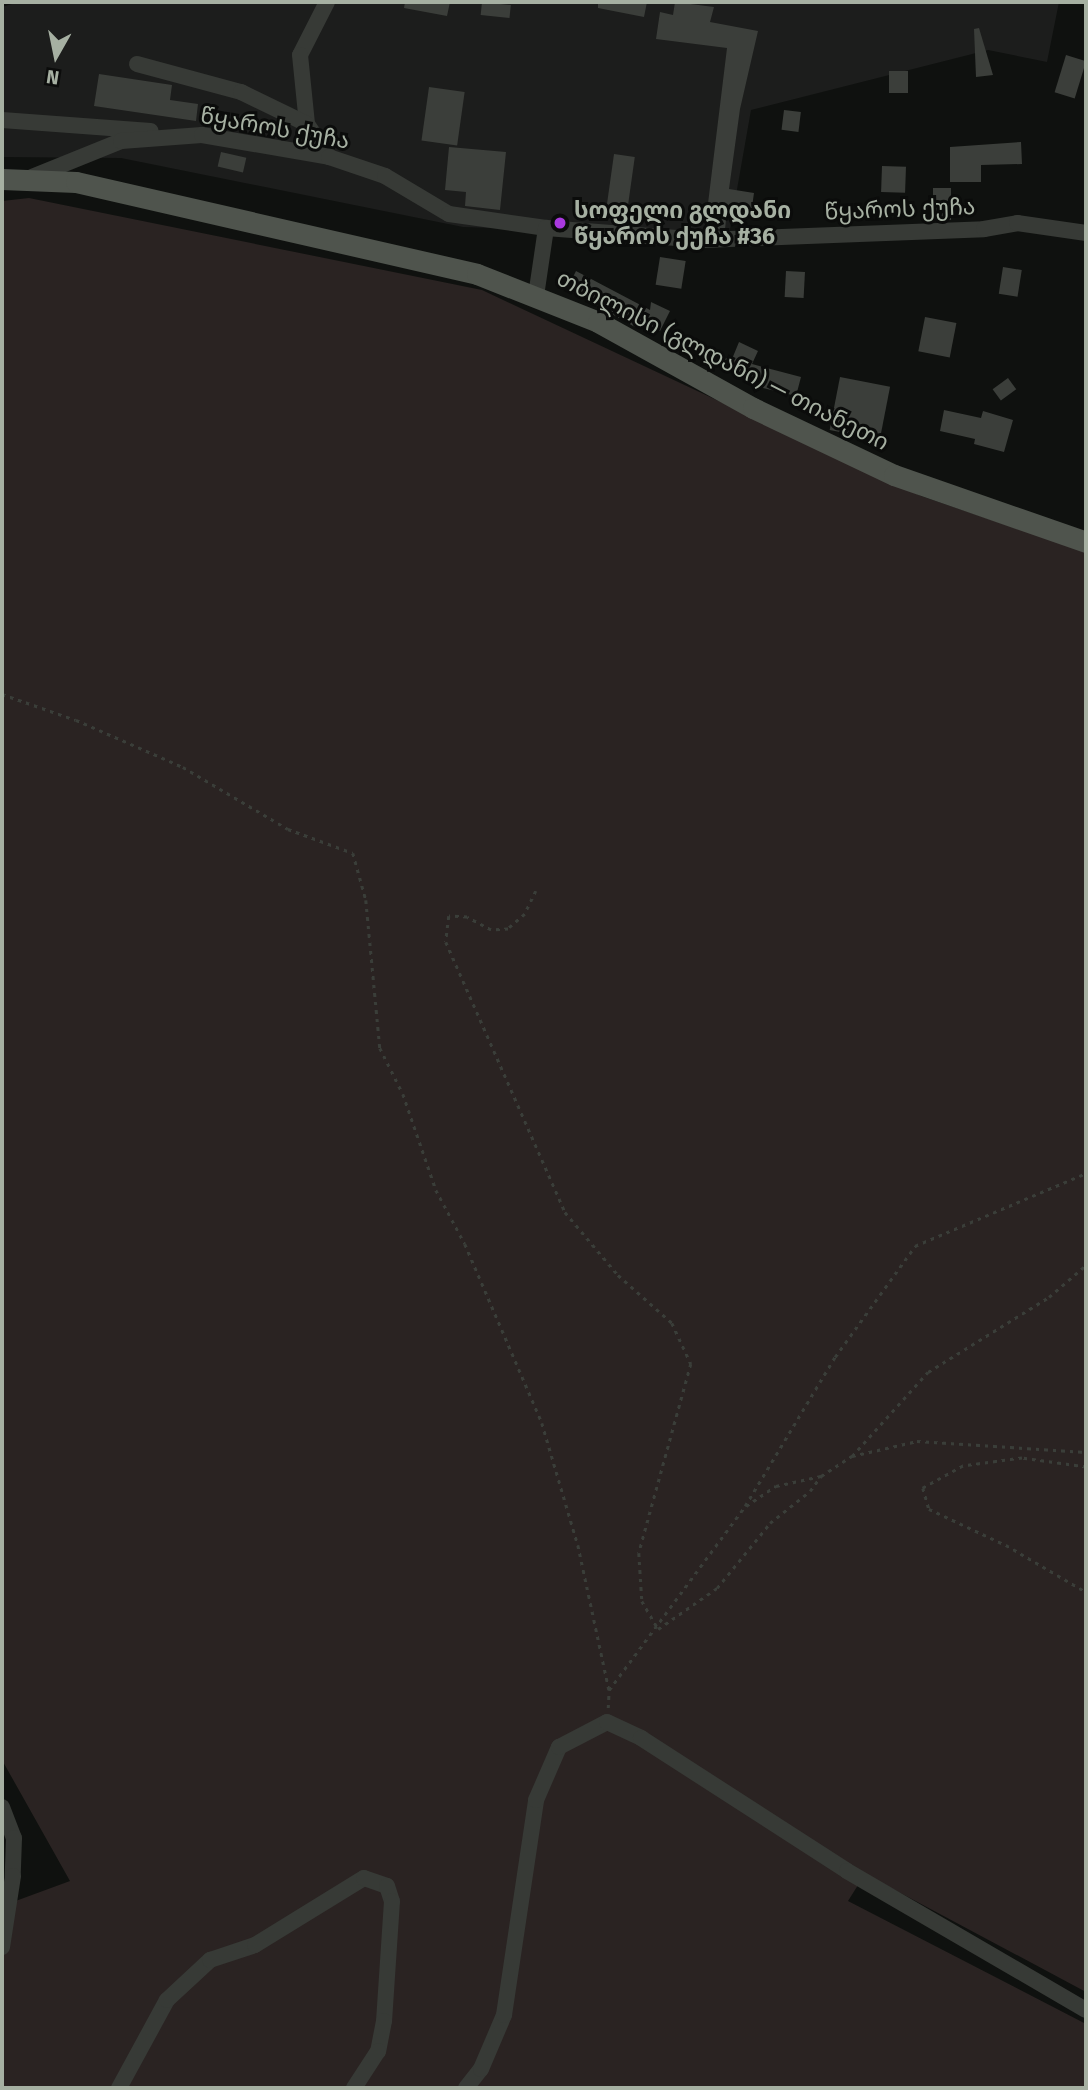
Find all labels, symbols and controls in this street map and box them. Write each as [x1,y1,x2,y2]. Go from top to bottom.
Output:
north arrow [21,21,91,91]
text: N [45,65,61,90]
street label: წყაროს ქუჩა [198,101,352,155]
street label: წყაროს ქუჩა [824,193,976,225]
place label: სოფელი გლდანი წყაროს ქუჩა #36 [574,196,791,250]
marker: სოფელი გლდანი წყაროს ქუჩა #36 [552,215,568,231]
street label: თბილისი (გლდანი) — თიანეთი [552,264,894,456]

